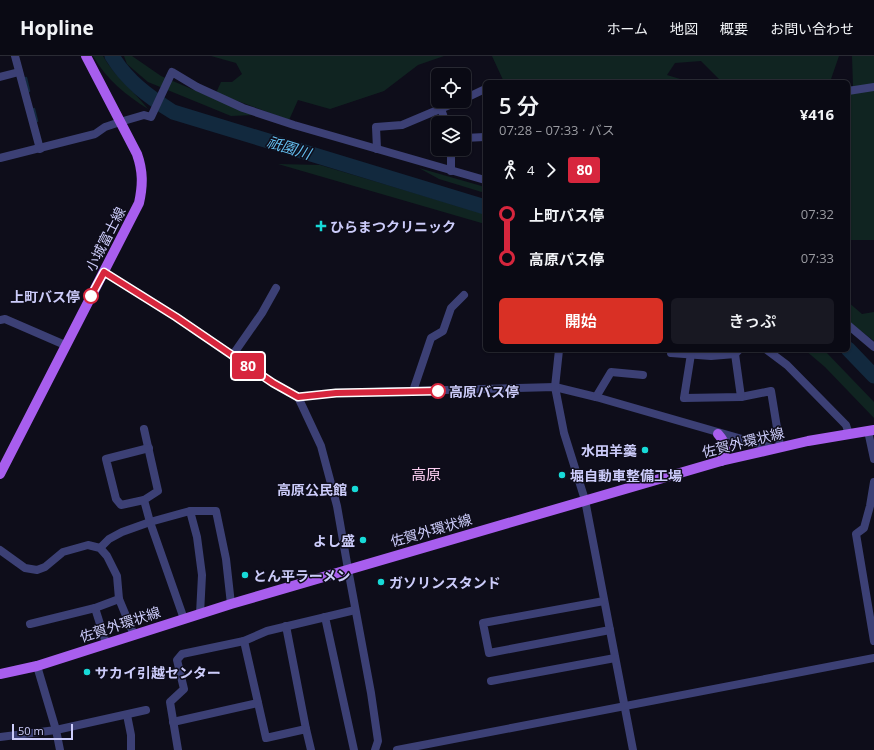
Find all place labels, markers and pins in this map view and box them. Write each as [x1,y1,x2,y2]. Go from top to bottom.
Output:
place label: ひらまつクリニック [330,217,456,236]
marker: ひらまつクリニック [315,220,327,232]
place label: 上町バス停 [10,287,80,306]
marker: 上町バス停 [83,288,99,304]
place label: 高原バス停 [449,382,519,401]
marker: 高原バス停 [430,383,446,399]
place label: 水田羊羹 [581,441,637,460]
marker: 水田羊羹 [640,445,650,455]
place label: 堀自動車整備工場 [570,466,682,485]
marker: 堀自動車整備工場 [557,470,567,480]
place label: 高原公民館 [277,480,347,499]
marker: 高原公民館 [350,484,360,494]
place label: よし盛 [313,531,355,550]
marker: よし盛 [358,535,368,545]
place label: とん平ラーメン [253,566,350,585]
marker: とん平ラーメン [240,570,250,580]
place label: ガソリンスタンド [389,573,501,592]
marker: ガソリンスタンド [376,577,386,587]
place label: サカイ引越センター [95,663,221,682]
marker: サカイ引越センター [82,667,92,677]

